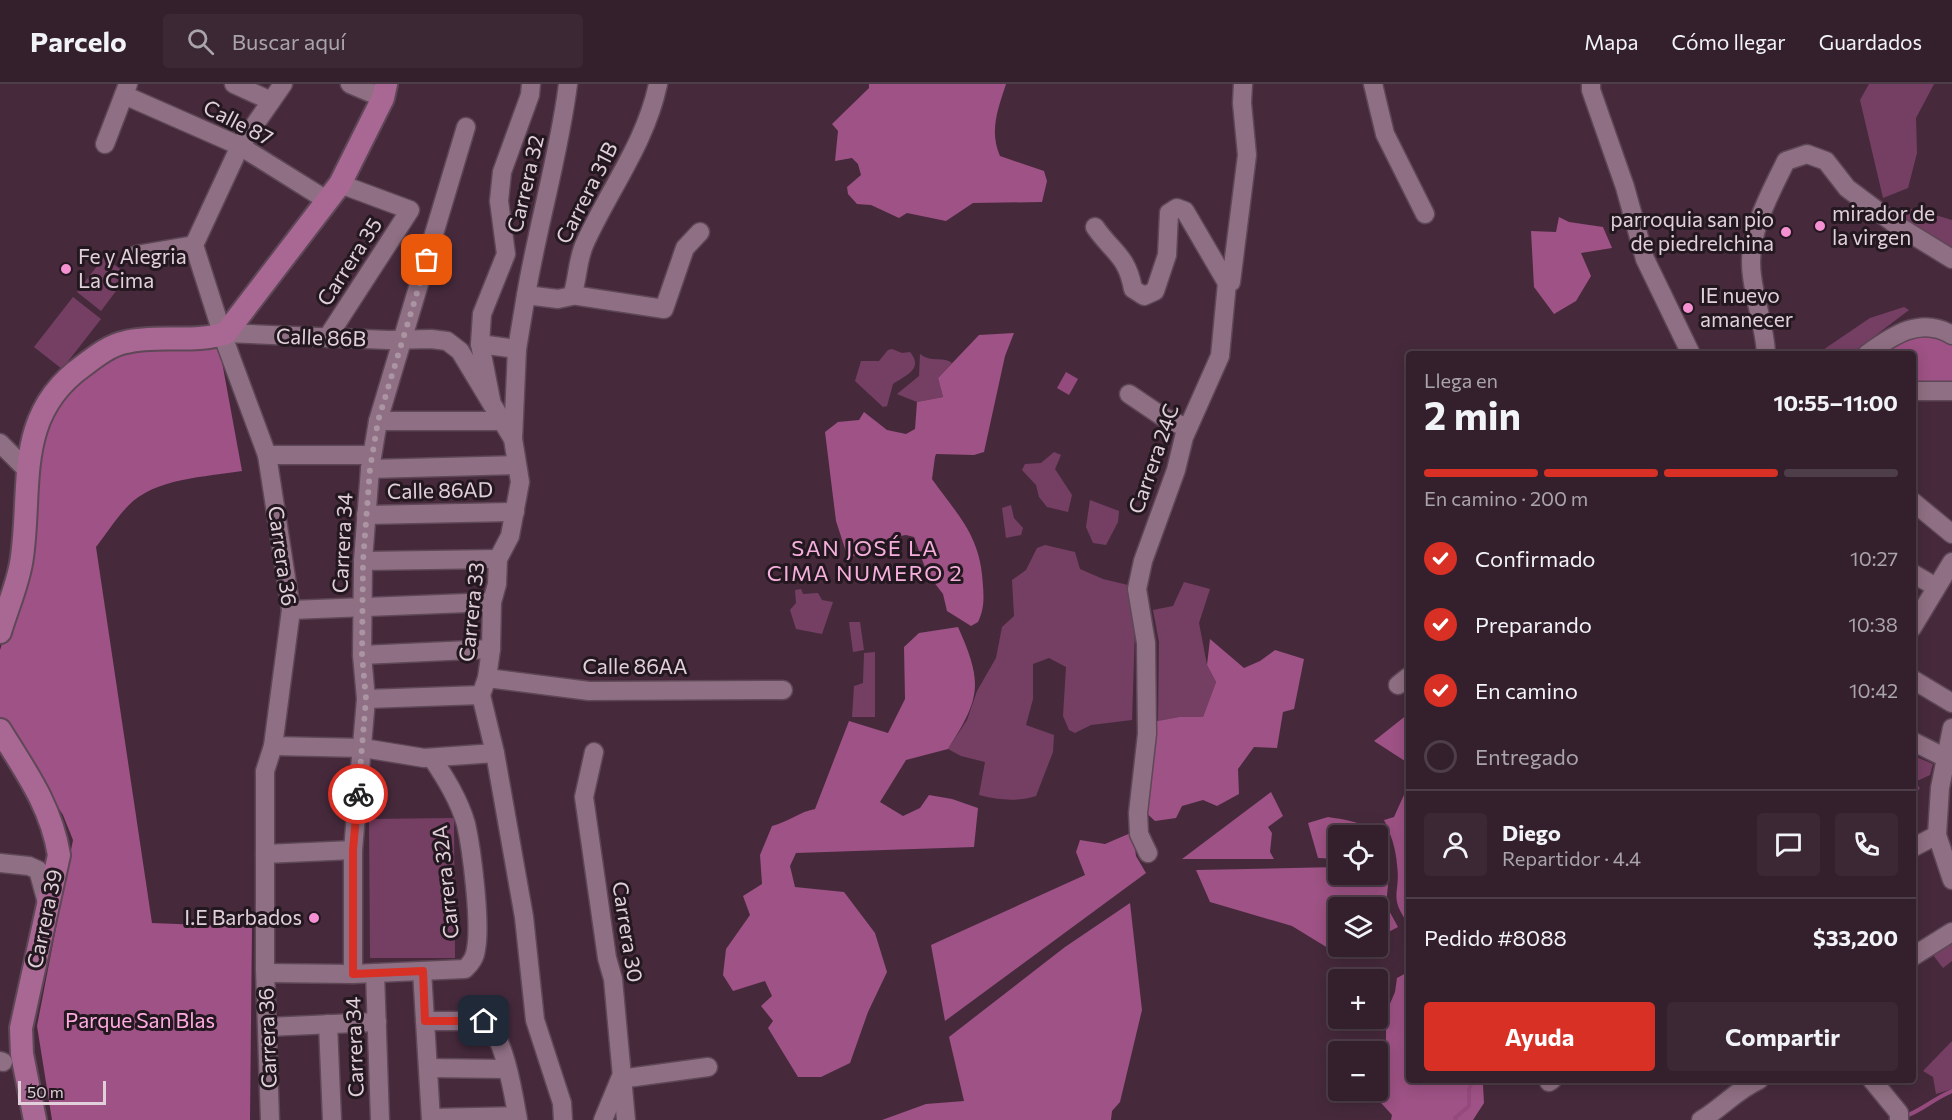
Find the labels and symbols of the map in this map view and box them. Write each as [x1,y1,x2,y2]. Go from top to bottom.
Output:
street label: Calle 87 [200,94,278,150]
street label: Carrera 32 [501,132,548,235]
street label: Carrera 31B [549,137,622,247]
place label: mirador de la virgen [1832,200,1935,249]
place label: parroquia san pio de piedrelchina [1610,206,1774,255]
street label: Carrera 35 [311,212,386,310]
marker: mirador de la virgen [1813,219,1827,233]
marker: parroquia san pio de piedrelchina [1779,225,1793,239]
pin [401,234,452,285]
place label: Fe y Alegria La Cima [78,243,187,292]
marker: Fe y Alegria La Cima [59,262,73,276]
place label: IE nuevo amanecer [1700,282,1793,331]
marker: IE nuevo amanecer [1681,301,1695,315]
street label: Calle 86B [276,322,367,351]
street label: Carrera 24C [1122,400,1183,517]
street label: Calle 86AD [387,476,493,503]
street label: Carrera 34 [326,492,357,594]
street label: Carrera 36 [264,504,303,607]
district label: SAN JOSÉ LA CIMA NUMERO 2 [767,534,963,586]
street label: Carrera 33 [453,561,488,663]
street label: Calle 86AA [582,653,688,678]
courier [328,764,388,824]
street label: Carrera 32A [426,824,463,940]
street label: Carrera 39 [21,867,66,971]
street label: Carrera 30 [608,880,649,984]
place label: I.E Barbados [184,904,302,929]
marker: I.E Barbados [307,911,321,925]
street label: Carrera 36 [252,987,281,1089]
pin [458,995,509,1046]
street label: Carrera 34 [339,996,368,1098]
park label: Parque San Blas [65,1007,215,1032]
scale bar [18,1078,106,1106]

